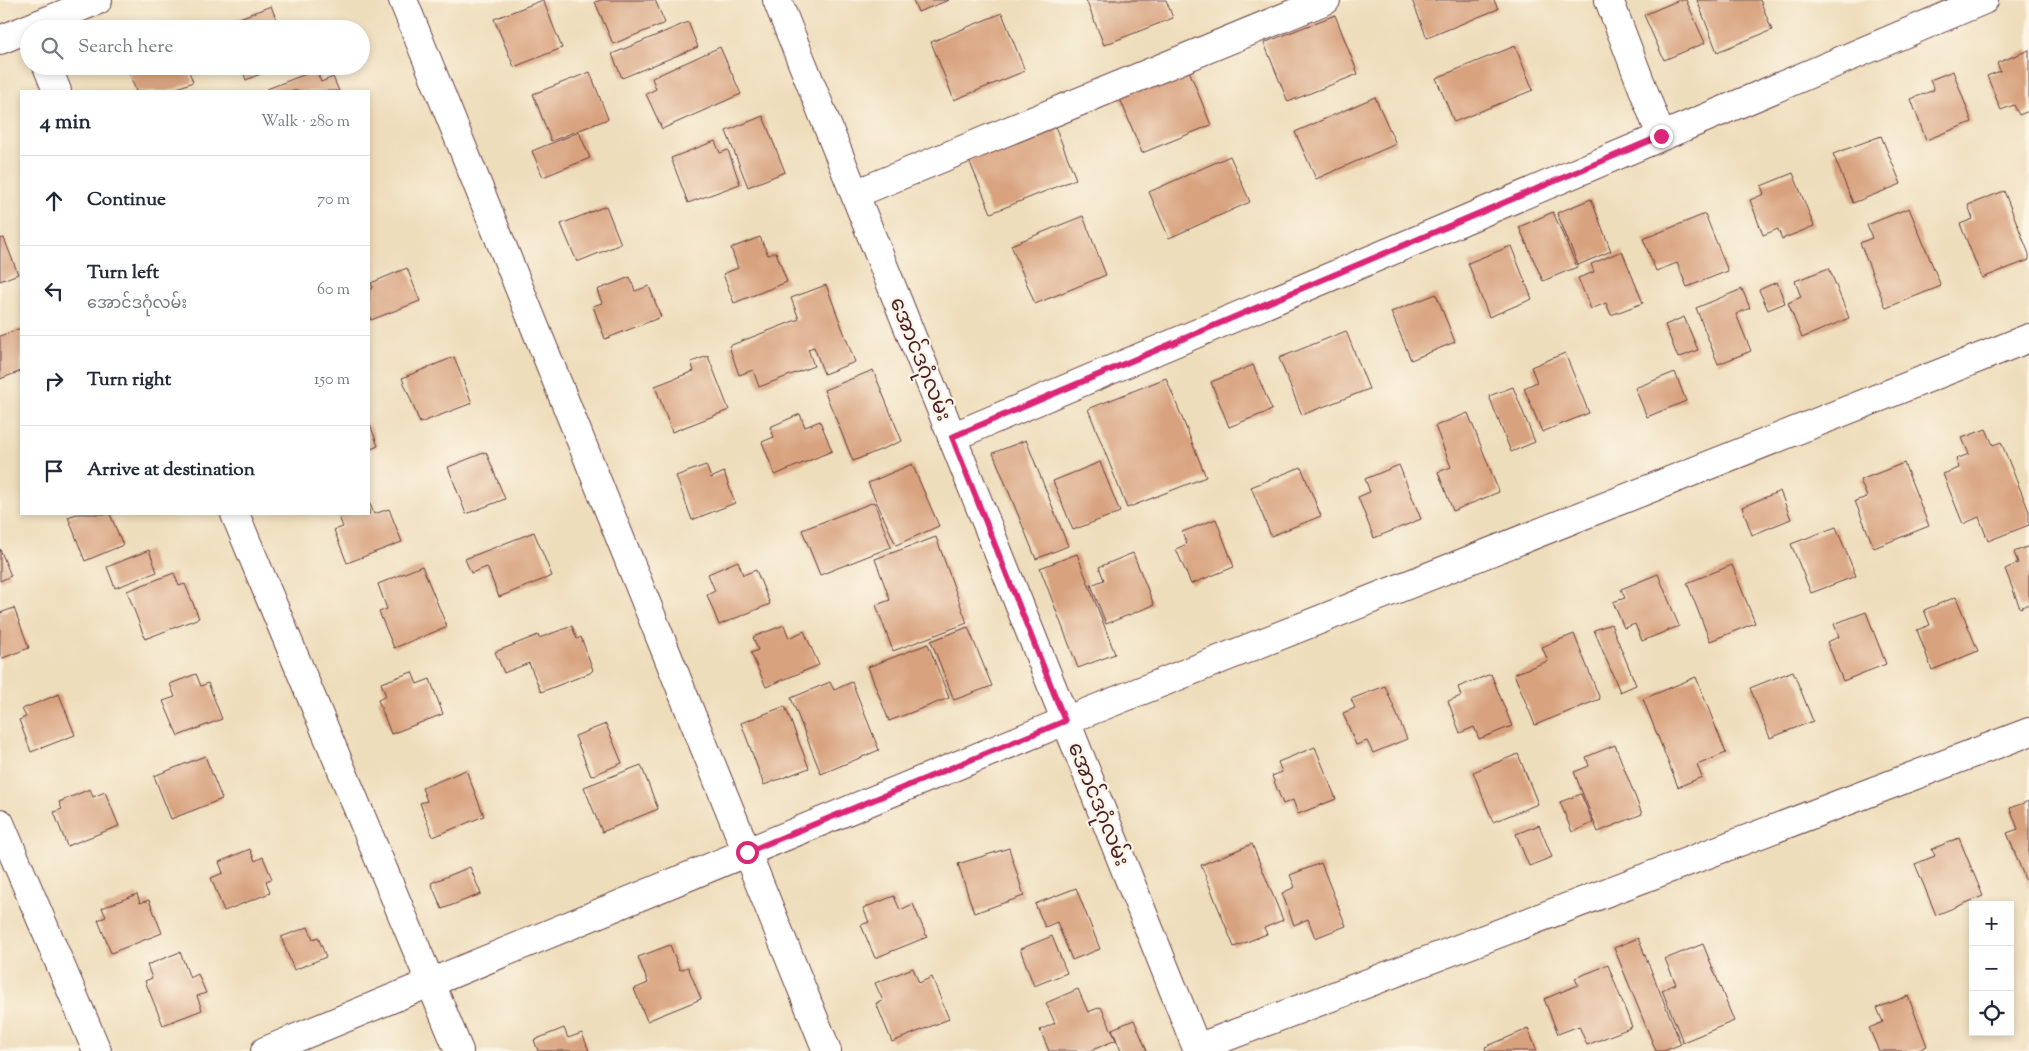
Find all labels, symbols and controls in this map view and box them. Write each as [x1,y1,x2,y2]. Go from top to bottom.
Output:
search box [20,20,370,75]
icon: search [38,34,66,62]
text: Search here [78,34,173,61]
text: 4 min [40,108,91,138]
text: Walk · 280 m [261,111,350,134]
route end [1650,125,1673,148]
icon: ahead [40,187,68,215]
text: Continue [87,187,166,214]
text: 70 m [317,189,350,212]
text: Turn left [87,260,159,287]
icon: left [40,277,68,305]
text: 60 m [317,279,350,302]
street label: အောင်ဒဂုံလမ်း [881,292,960,426]
text: အောင်ဒဂုံလမ်း [87,293,187,316]
icon: right [40,367,68,395]
text: Turn right [87,367,171,394]
text: 150 m [314,369,350,392]
icon: arrive [40,457,68,485]
text: Arrive at destination [87,457,255,484]
street label: အောင်ဒဂုံလမ်း [1059,737,1138,871]
route start [736,841,759,864]
map controls [1969,901,2014,1036]
button: + [1969,901,2014,946]
button: − [1969,946,2014,991]
button: locate [1969,991,2014,1036]

